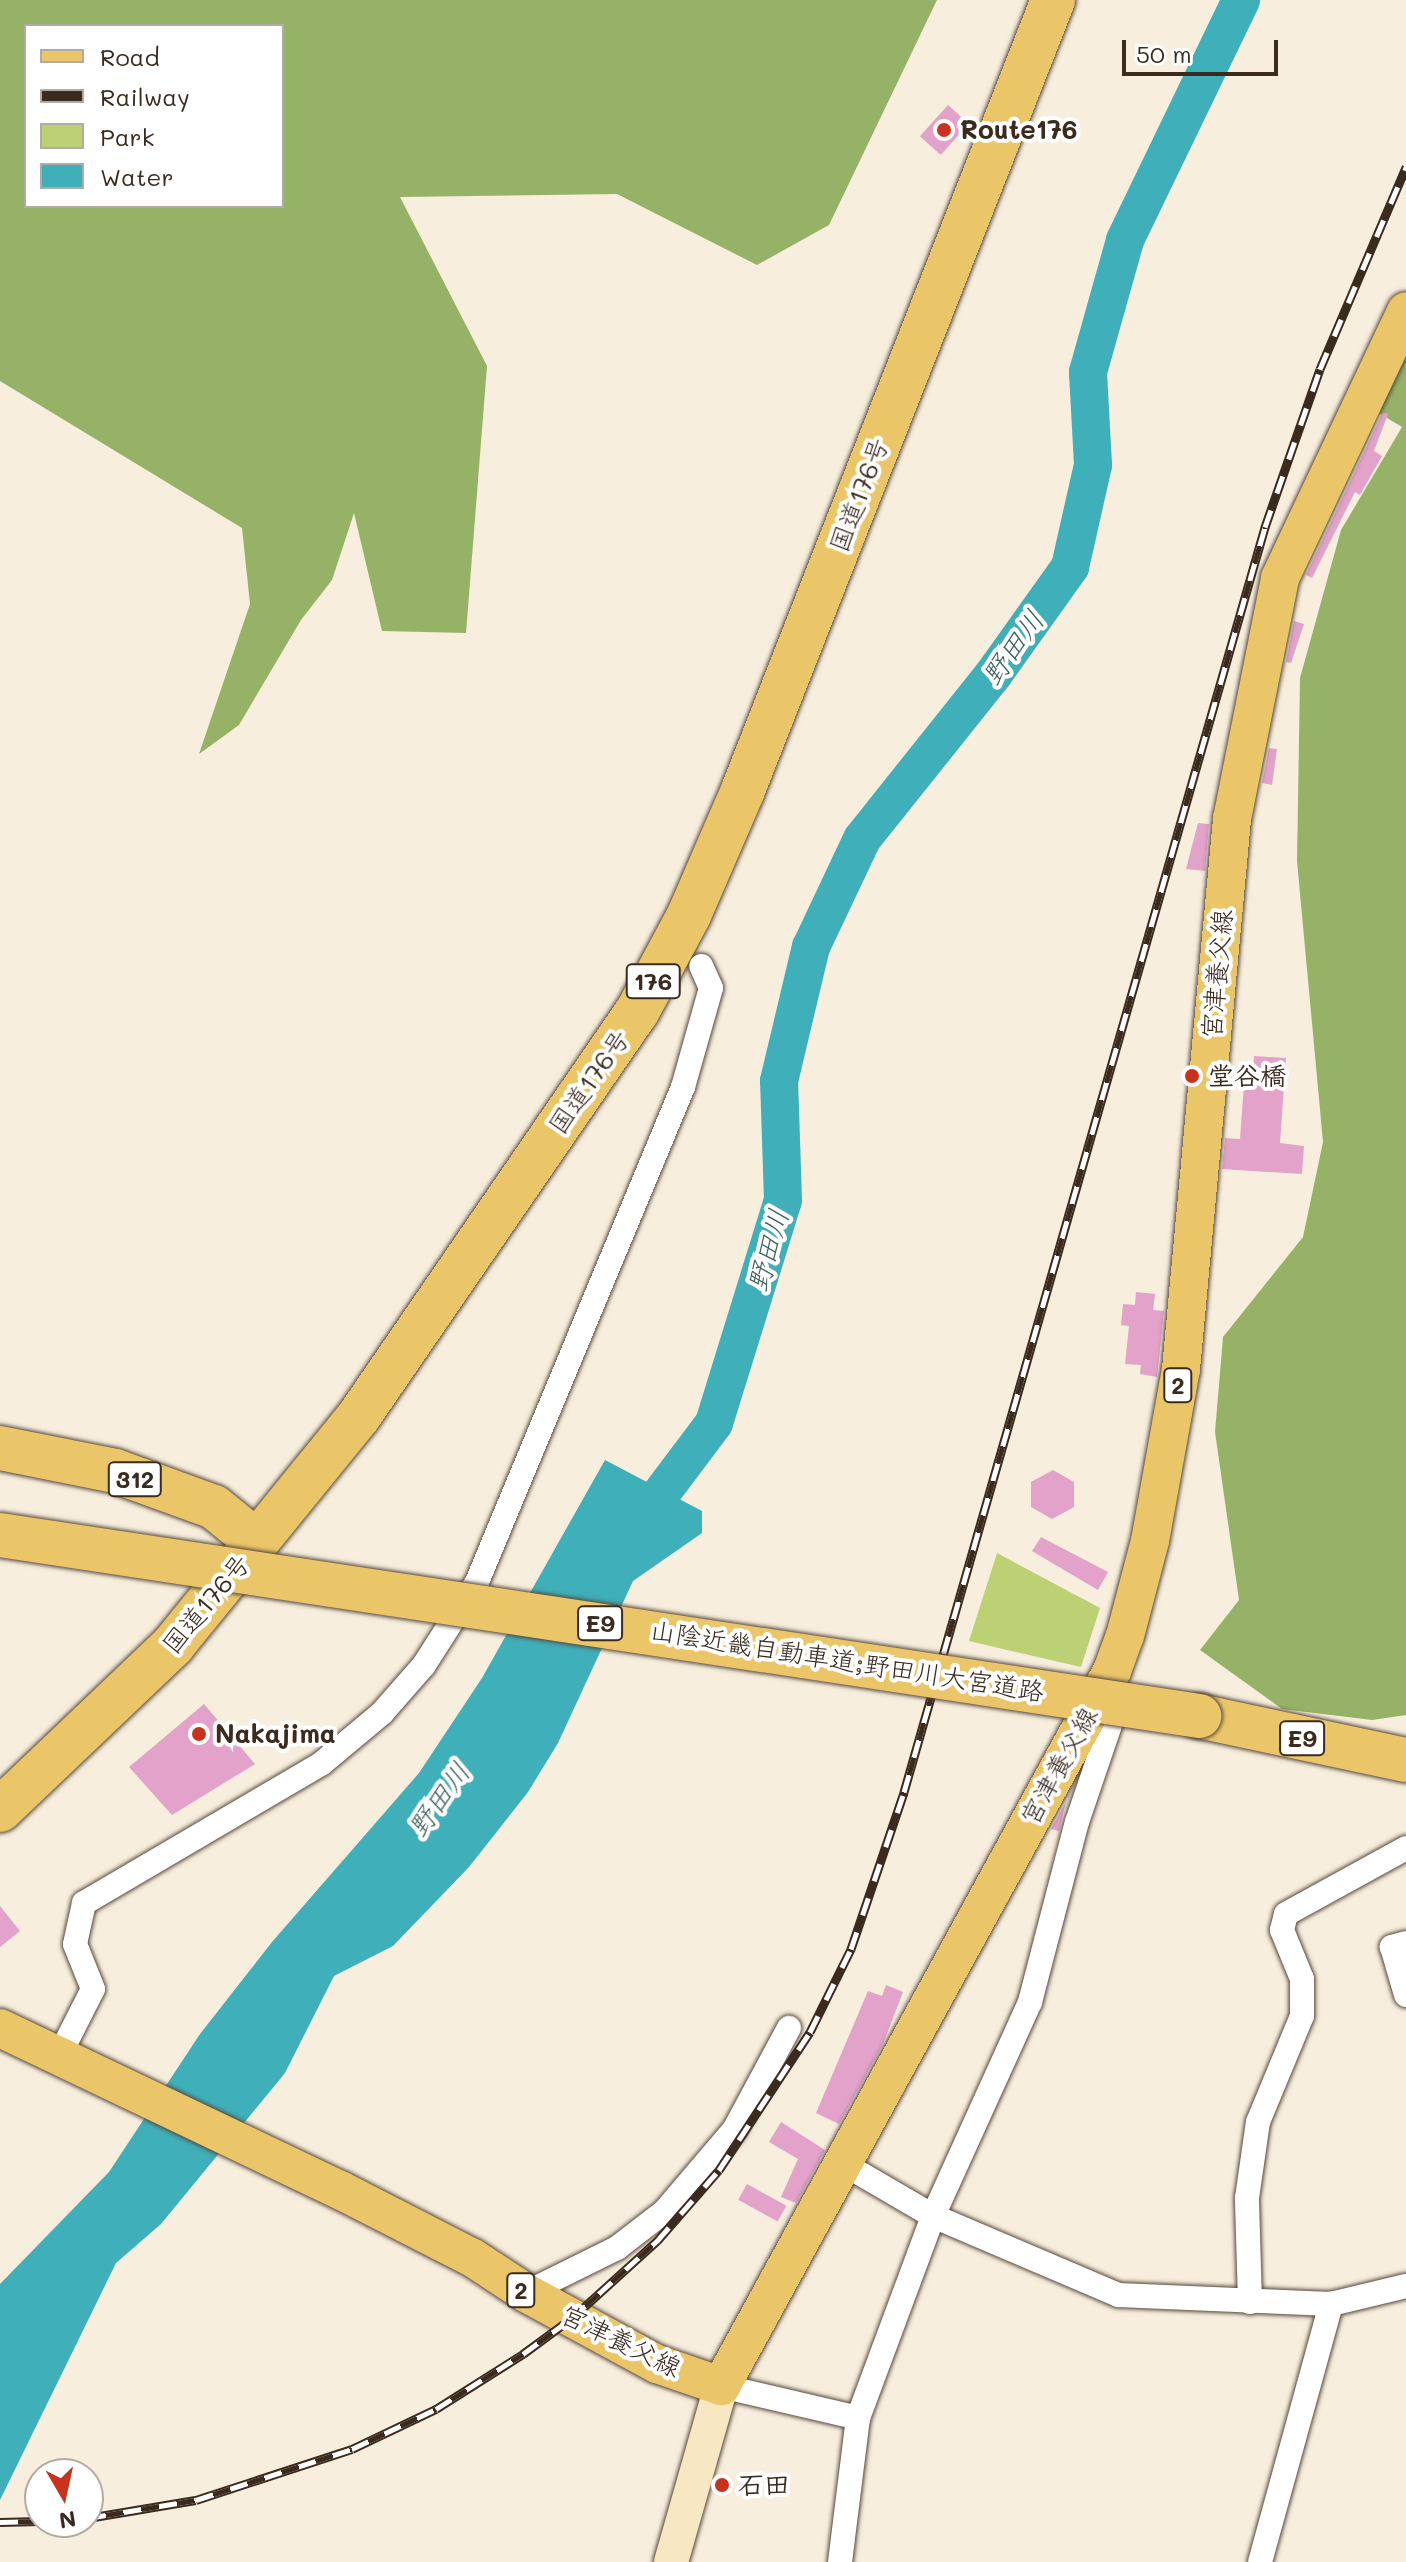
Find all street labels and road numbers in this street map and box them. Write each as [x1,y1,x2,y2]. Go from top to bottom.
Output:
street label: 国道176号 [823,433,895,557]
street label: 宮津養父線 [1196,908,1238,1040]
road number: 176 [625,961,681,1001]
street label: 国道176号 [542,1024,636,1140]
road number: 2 [1162,1365,1194,1405]
road number: 312 [107,1459,163,1499]
street label: 国道176号 [156,1548,256,1660]
road number: E9 [576,1603,624,1643]
street label: 山陰近畿自動車道;野田川大宮道路 [648,1614,1046,1708]
street label: 宮津養父線 [1014,1702,1104,1830]
road number: E9 [1278,1718,1326,1758]
road number: 2 [505,2270,537,2310]
street label: 宮津養父線 [556,2298,686,2384]

